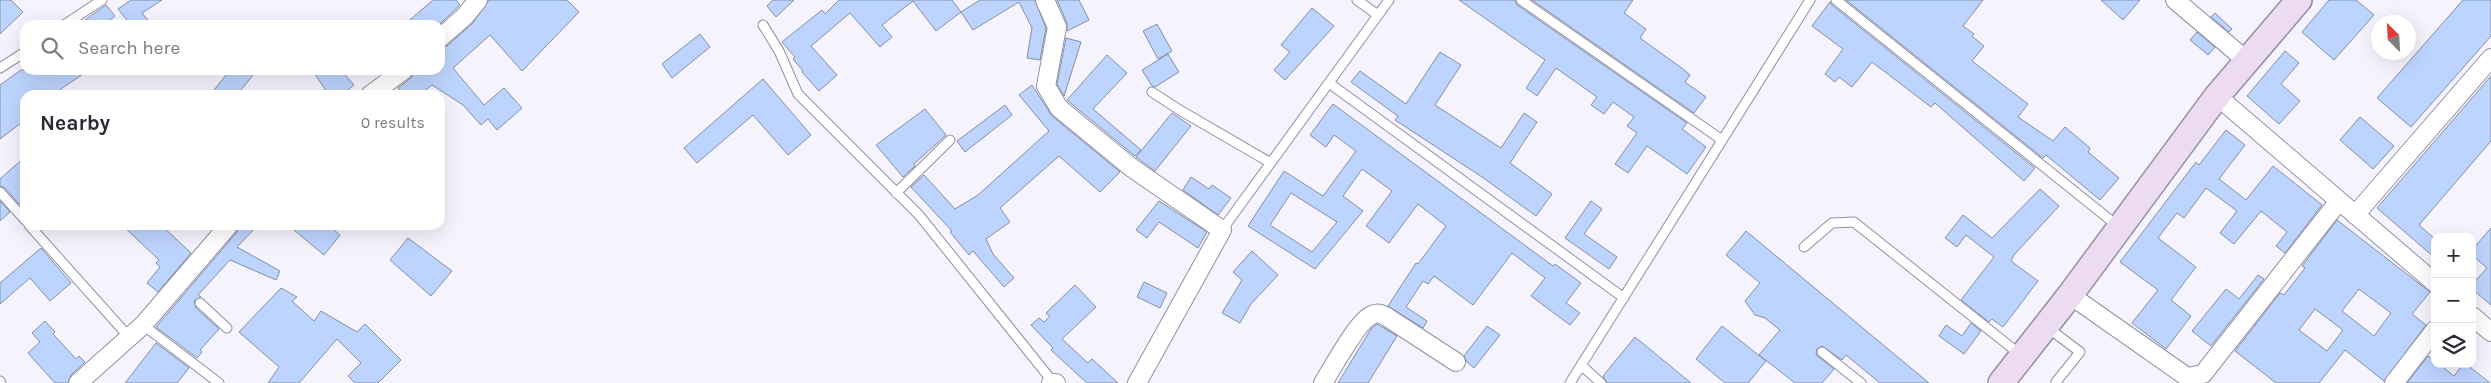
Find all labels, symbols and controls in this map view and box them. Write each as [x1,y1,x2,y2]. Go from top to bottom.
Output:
north arrow [2371,15,2416,60]
search box [20,20,445,75]
icon: search [38,34,66,62]
text: Search here [78,37,180,59]
text: Nearby [40,111,110,135]
text: 0 results [361,113,425,132]
map controls [2431,233,2476,368]
button: + [2431,233,2476,278]
button: − [2431,278,2476,323]
button: layers [2431,323,2476,368]

